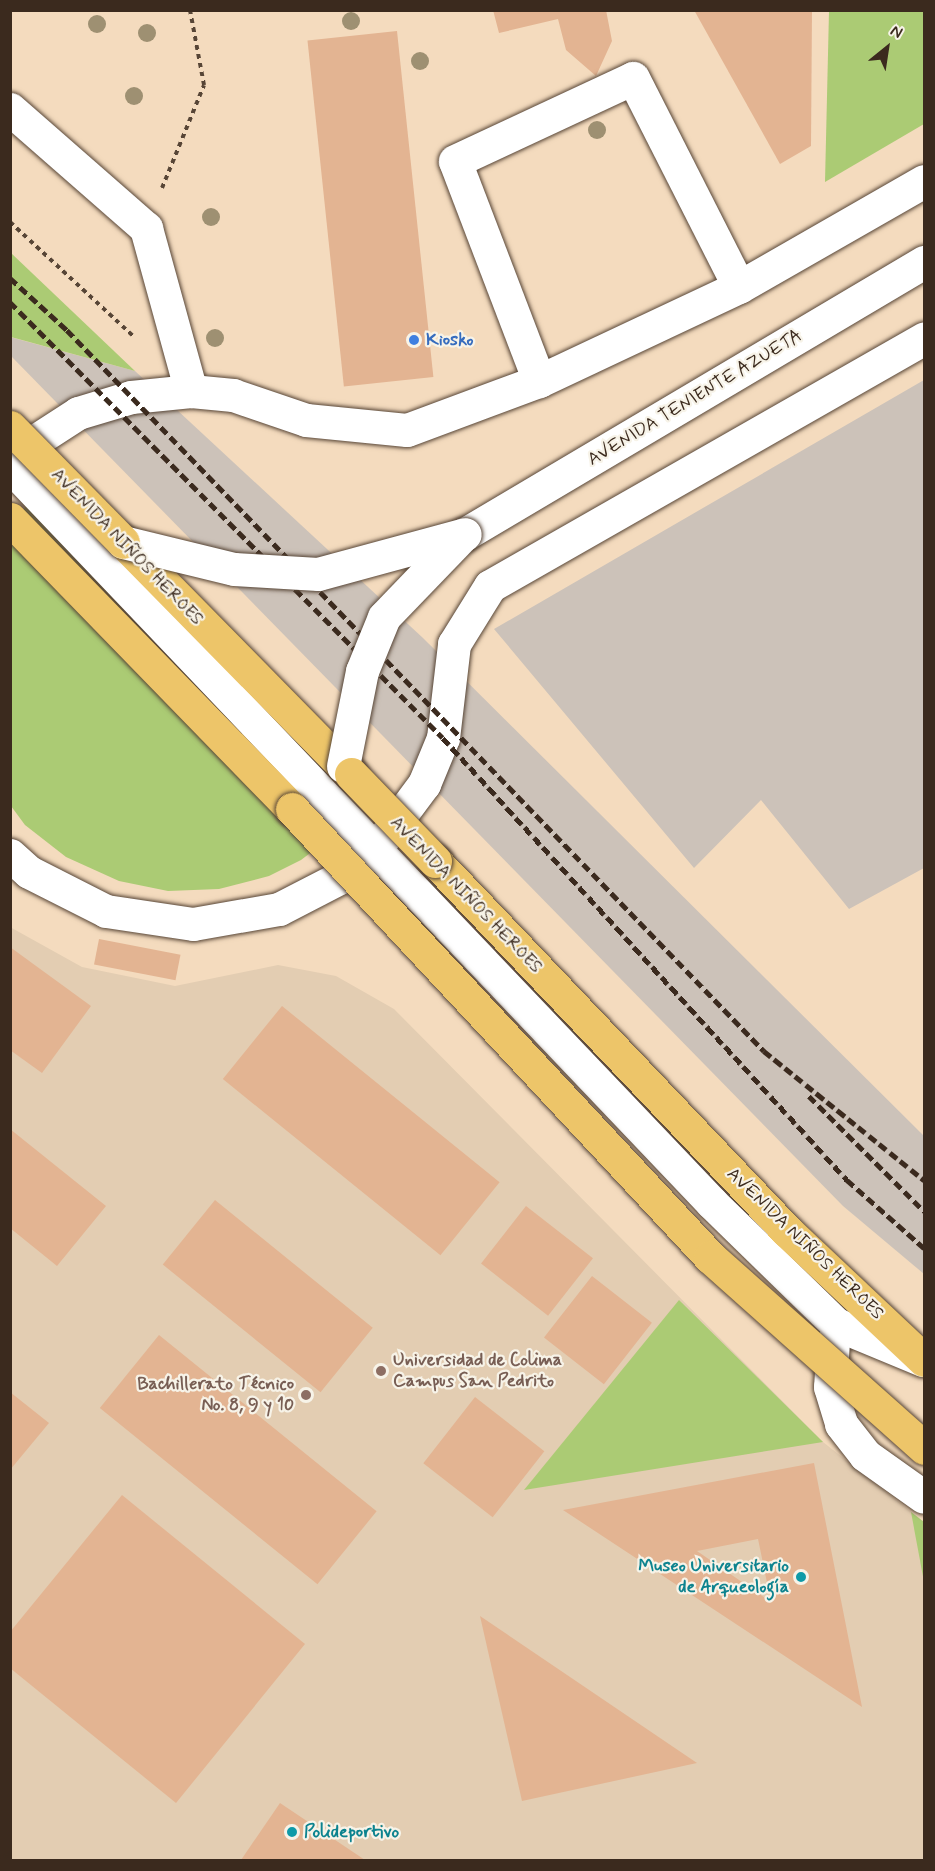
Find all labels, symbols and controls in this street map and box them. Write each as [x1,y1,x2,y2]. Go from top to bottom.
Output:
north arrow [857,18,917,78]
text: N [886,20,906,44]
street label: AVENIDA TENIENTE AZUETA [586,327,804,469]
place label: Kiosko [426,329,474,351]
marker: Kiosko [407,333,421,347]
street label: AVENIDA NIÑOS HEROES [47,465,207,629]
street label: AVENIDA NIÑOS HEROES [386,813,546,977]
street label: AVENIDA NIÑOS HEROES [723,1164,887,1324]
place label: Universidad de Colima Campus San Pedrito [393,1350,565,1392]
marker: Universidad de Colima Campus San Pedrito [374,1364,388,1378]
place label: Bachillerato Técnico No. 8, 9 y 10 [139,1374,294,1416]
marker: Bachillerato Técnico No. 8, 9 y 10 [299,1388,313,1402]
place label: Museo Universitario de Arqueología [638,1556,789,1598]
marker: Museo Universitario de Arqueología [794,1570,808,1584]
place label: Polideportivo [304,1821,399,1843]
marker: Polideportivo [285,1825,299,1839]

